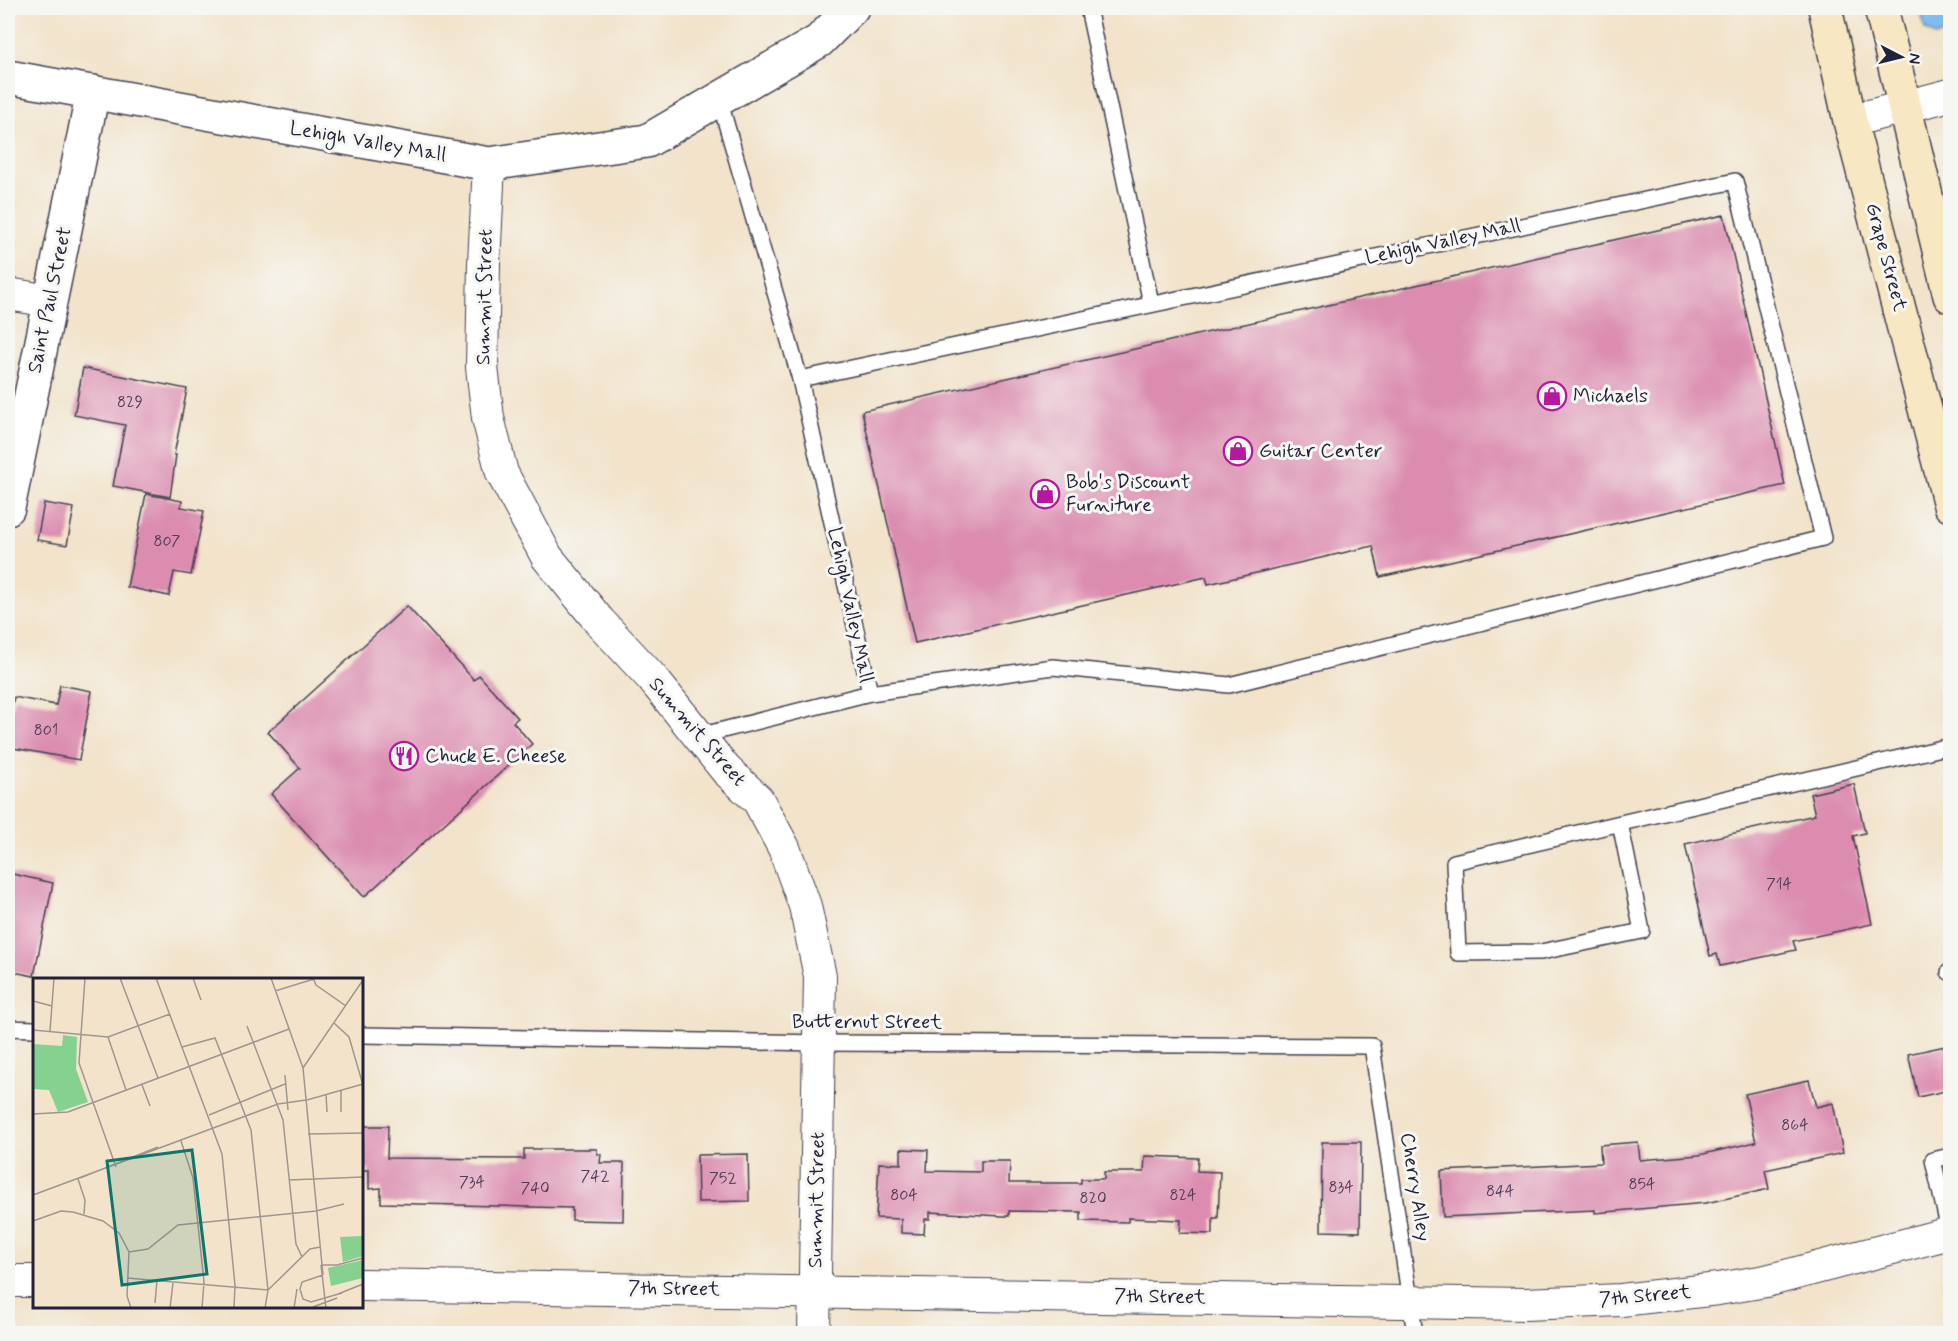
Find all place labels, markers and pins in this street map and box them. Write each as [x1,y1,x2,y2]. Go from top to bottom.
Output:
shop icon: Michaels [1536,380,1568,412]
place label: Michaels [1573,383,1648,410]
shop icon: Guitar Center [1222,435,1254,467]
place label: Guitar Center [1259,438,1382,465]
place label: Bob's Discount Furniture [1066,469,1190,519]
shop icon: Bob's Discount Furniture [1029,478,1061,510]
restaurant icon: Chuck E. Cheese [388,740,420,772]
place label: Chuck E. Cheese [425,743,567,770]

